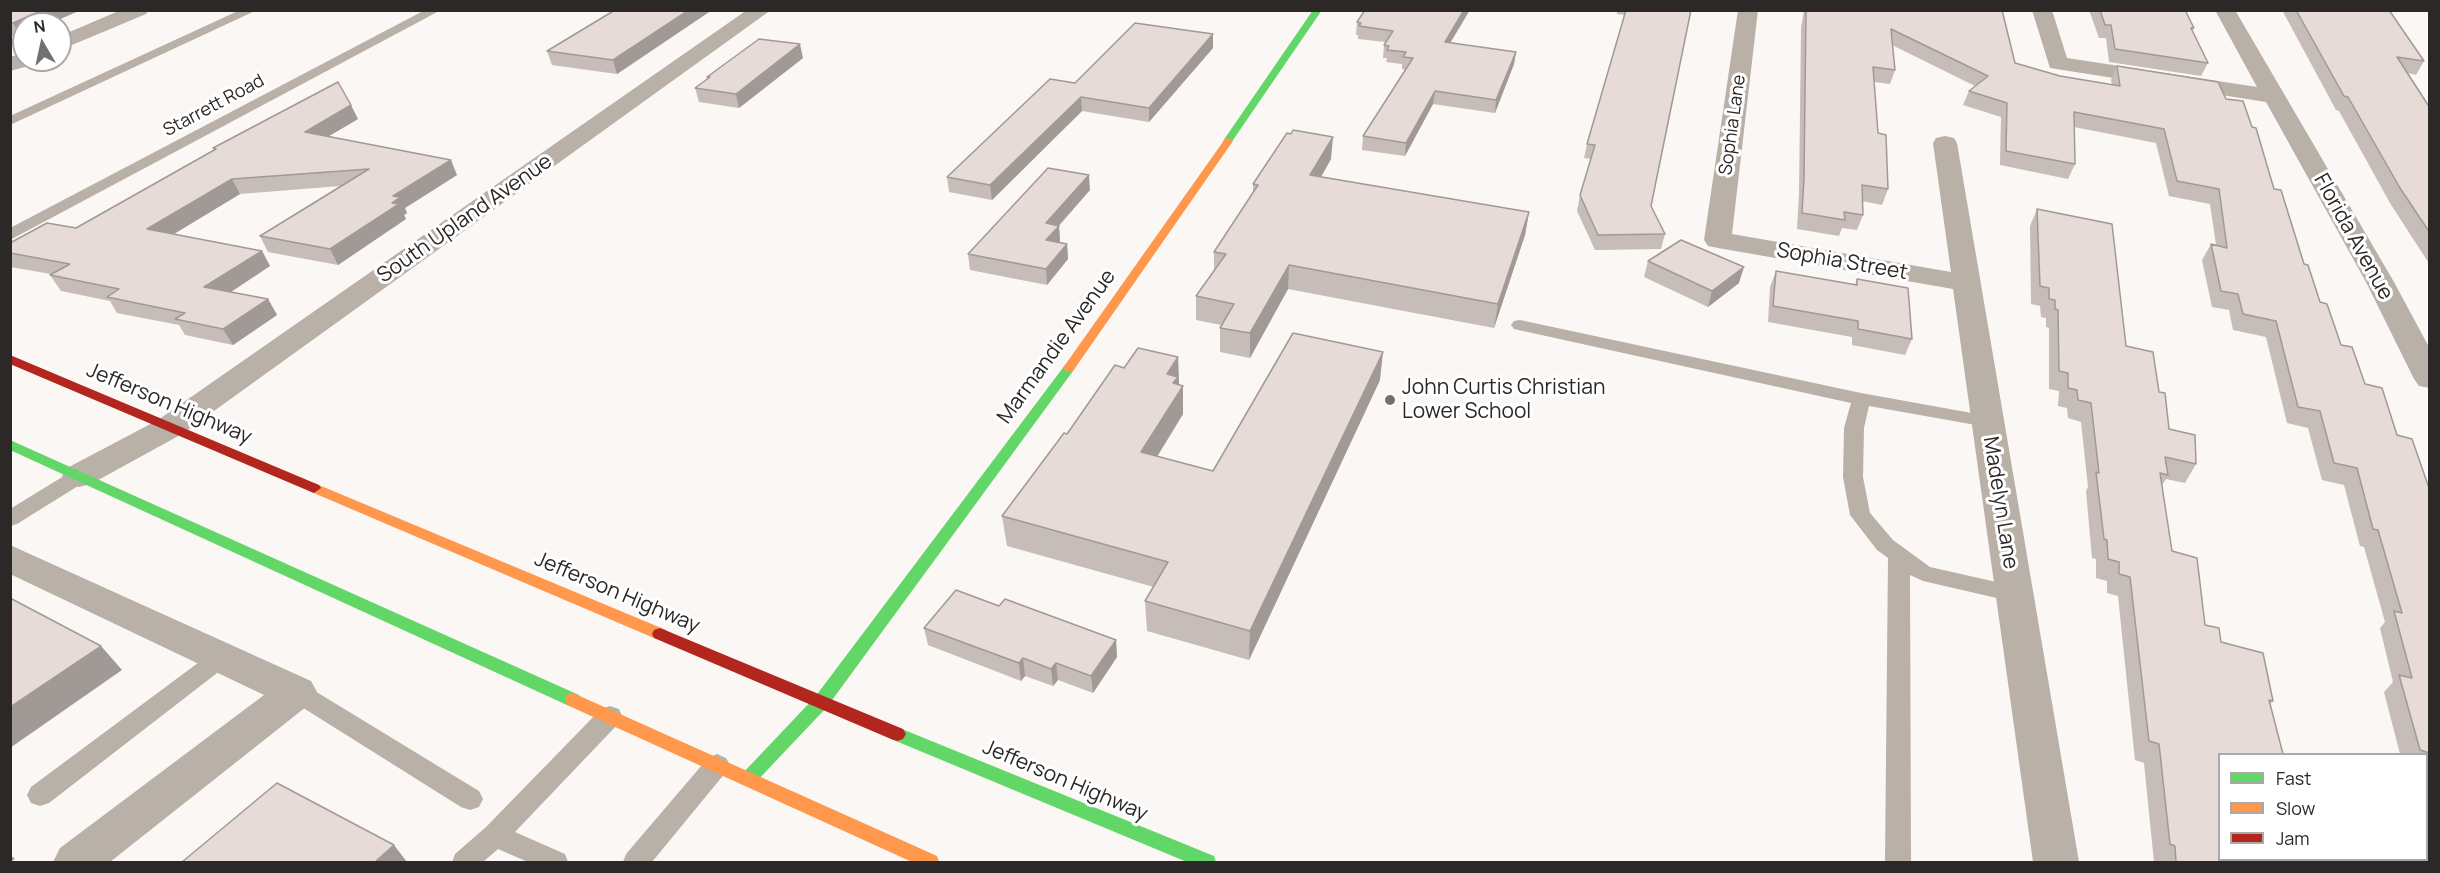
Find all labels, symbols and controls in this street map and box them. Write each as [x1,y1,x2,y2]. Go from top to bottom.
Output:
north arrow [12,12,72,72]
text: N [32,14,47,38]
street label: Starrett Road [160,70,268,142]
street label: Sophia Lane [1715,73,1751,177]
street label: South Upland Avenue [373,149,557,289]
street label: Florida Avenue [2308,169,2398,305]
street label: Sophia Street [1774,238,1910,286]
street label: Marmandie Avenue [993,265,1121,429]
street label: Jefferson Highway [83,358,255,450]
place label: John Curtis Christian Lower School [1402,375,1605,425]
marker: John Curtis Christian Lower School [1383,393,1397,407]
street label: Madelyn Lane [1977,435,2023,571]
street label: Jefferson Highway [531,547,703,639]
street label: Jefferson Highway [979,735,1151,827]
legend [2218,753,2428,861]
text: Fast [2276,766,2311,790]
text: Slow [2276,796,2315,820]
text: Jam [2276,826,2310,850]

